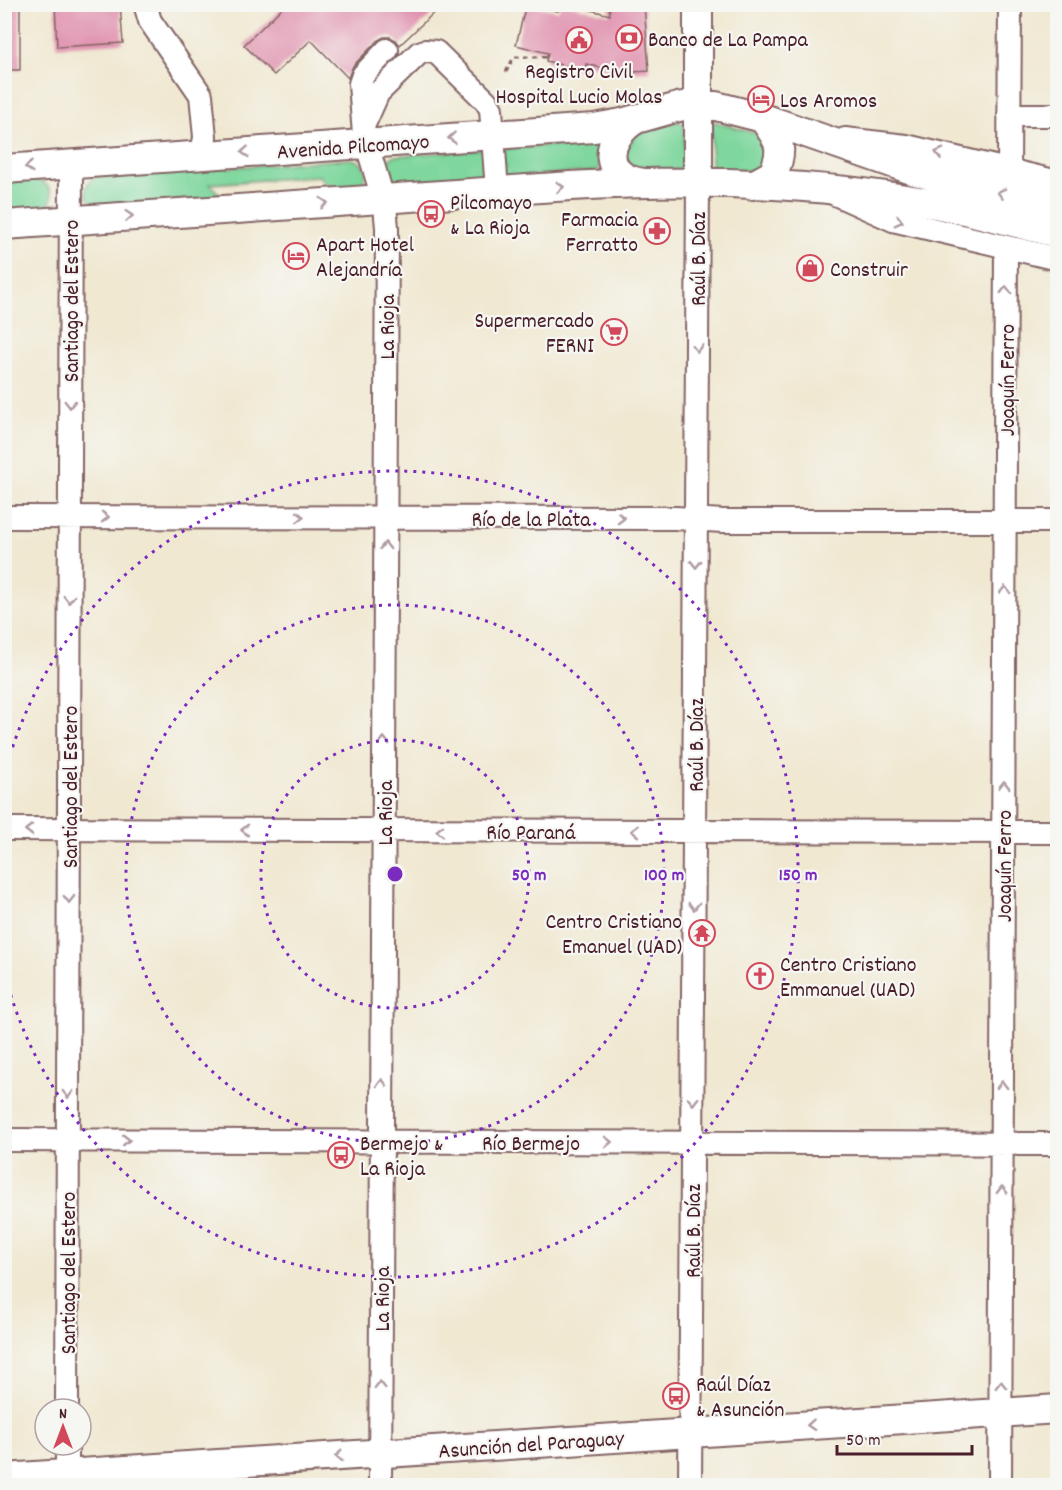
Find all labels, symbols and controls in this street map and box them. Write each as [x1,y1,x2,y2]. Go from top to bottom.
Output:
bank icon: Banco de La Pampa [614,23,644,53]
public building icon: Registro Civil Hospital Lucio Molas [564,25,594,55]
place label: Banco de La Pampa [648,26,809,57]
place label: Registro Civil Hospital Lucio Molas [496,58,662,114]
hotel icon: Los Aromos [746,84,776,114]
place label: Los Aromos [780,87,877,118]
street label: Avenida Pilcomayo [276,128,431,169]
one-way arrow [448,131,457,144]
one-way arrow [240,145,249,158]
one-way arrow [935,148,945,161]
one-way arrow [25,161,34,174]
one-way arrow [556,180,565,193]
one-way arrow [996,187,1006,200]
place label: Pilcomayo & La Rioja [450,189,532,245]
one-way arrow [319,196,328,209]
bus stop icon: Pilcomayo & La Rioja [416,199,446,229]
place label: Farmacia Ferratto [561,206,639,262]
one-way arrow [125,210,134,223]
street label: Raúl B. Díaz [685,211,716,306]
one-way arrow [894,213,904,226]
pharmacy icon: Farmacia Ferratto [642,216,672,246]
street label: Santiago del Estero [58,220,89,382]
place label: Apart Hotel Alejandría [316,231,414,287]
hotel icon: Apart Hotel Alejandría [281,241,311,271]
shop icon: Construir [795,253,825,283]
place label: Construir [830,256,909,287]
one-way arrow [1000,286,1012,295]
street label: La Rioja [374,294,405,359]
place label: Supermercado FERNI [475,307,594,363]
supermarket icon: Supermercado FERNI [599,317,629,347]
street label: Joaquín Ferro [994,324,1025,436]
one-way arrow [691,343,703,352]
one-way arrow [64,400,76,409]
street label: Río de la Plata [471,506,591,537]
one-way arrow [101,511,110,523]
one-way arrow [296,511,305,523]
one-way arrow [616,512,625,524]
one-way arrow [379,541,391,550]
one-way arrow [690,559,702,568]
one-way arrow [999,586,1011,595]
one-way arrow [63,595,75,604]
street label: Raúl B. Díaz [683,697,714,792]
street label: Santiago del Estero [57,706,88,868]
one-way arrow [378,736,390,745]
street label: La Rioja [372,780,403,845]
one-way arrow [998,781,1010,790]
street label: Joaquín Ferro [991,810,1022,922]
street label: Río Paraná [486,819,576,850]
one-way arrow [25,824,34,836]
one-way arrow [241,824,250,836]
one-way arrow [436,825,445,837]
one-way arrow [631,825,640,837]
centre of rings [385,864,405,884]
text: 50 m [512,864,546,889]
text: 100 m [644,864,684,889]
text: 150 m [779,864,817,889]
one-way arrow [63,895,75,904]
one-way arrow [688,901,700,910]
place label: Centro Cristiano Emanuel (UAD) [545,908,682,964]
temple icon: Centro Cristiano Emanuel (UAD) [687,918,717,948]
place label: Centro Cristiano Emmanuel (UAD) [780,951,917,1007]
church icon: Centro Cristiano Emmanuel (UAD) [745,961,775,991]
one-way arrow [376,1078,388,1087]
one-way arrow [996,1081,1008,1090]
one-way arrow [62,1090,74,1099]
one-way arrow [686,1096,699,1105]
place label: Bermejo & La Rioja [360,1130,443,1186]
street label: Río Bermejo [482,1130,580,1161]
one-way arrow [121,1134,130,1146]
one-way arrow [604,1136,613,1148]
bus stop icon: Bermejo & La Rioja [326,1140,356,1170]
street label: Raúl B. Díaz [680,1183,711,1278]
one-way arrow [996,1186,1008,1195]
street label: Santiago del Estero [55,1192,86,1354]
street label: La Rioja [369,1266,400,1331]
place label: Raúl Díaz & Asunción [696,1371,784,1427]
one-way arrow [374,1381,386,1390]
bus stop icon: Raúl Díaz & Asunción [661,1381,691,1411]
one-way arrow [995,1381,1007,1390]
north arrow [33,1397,93,1457]
text: N [59,1403,67,1426]
one-way arrow [806,1418,815,1431]
scale bar [837,1418,972,1456]
street label: Asunción del Paraguay [437,1424,626,1468]
text: 50 m [846,1429,881,1454]
one-way arrow [334,1449,343,1462]

